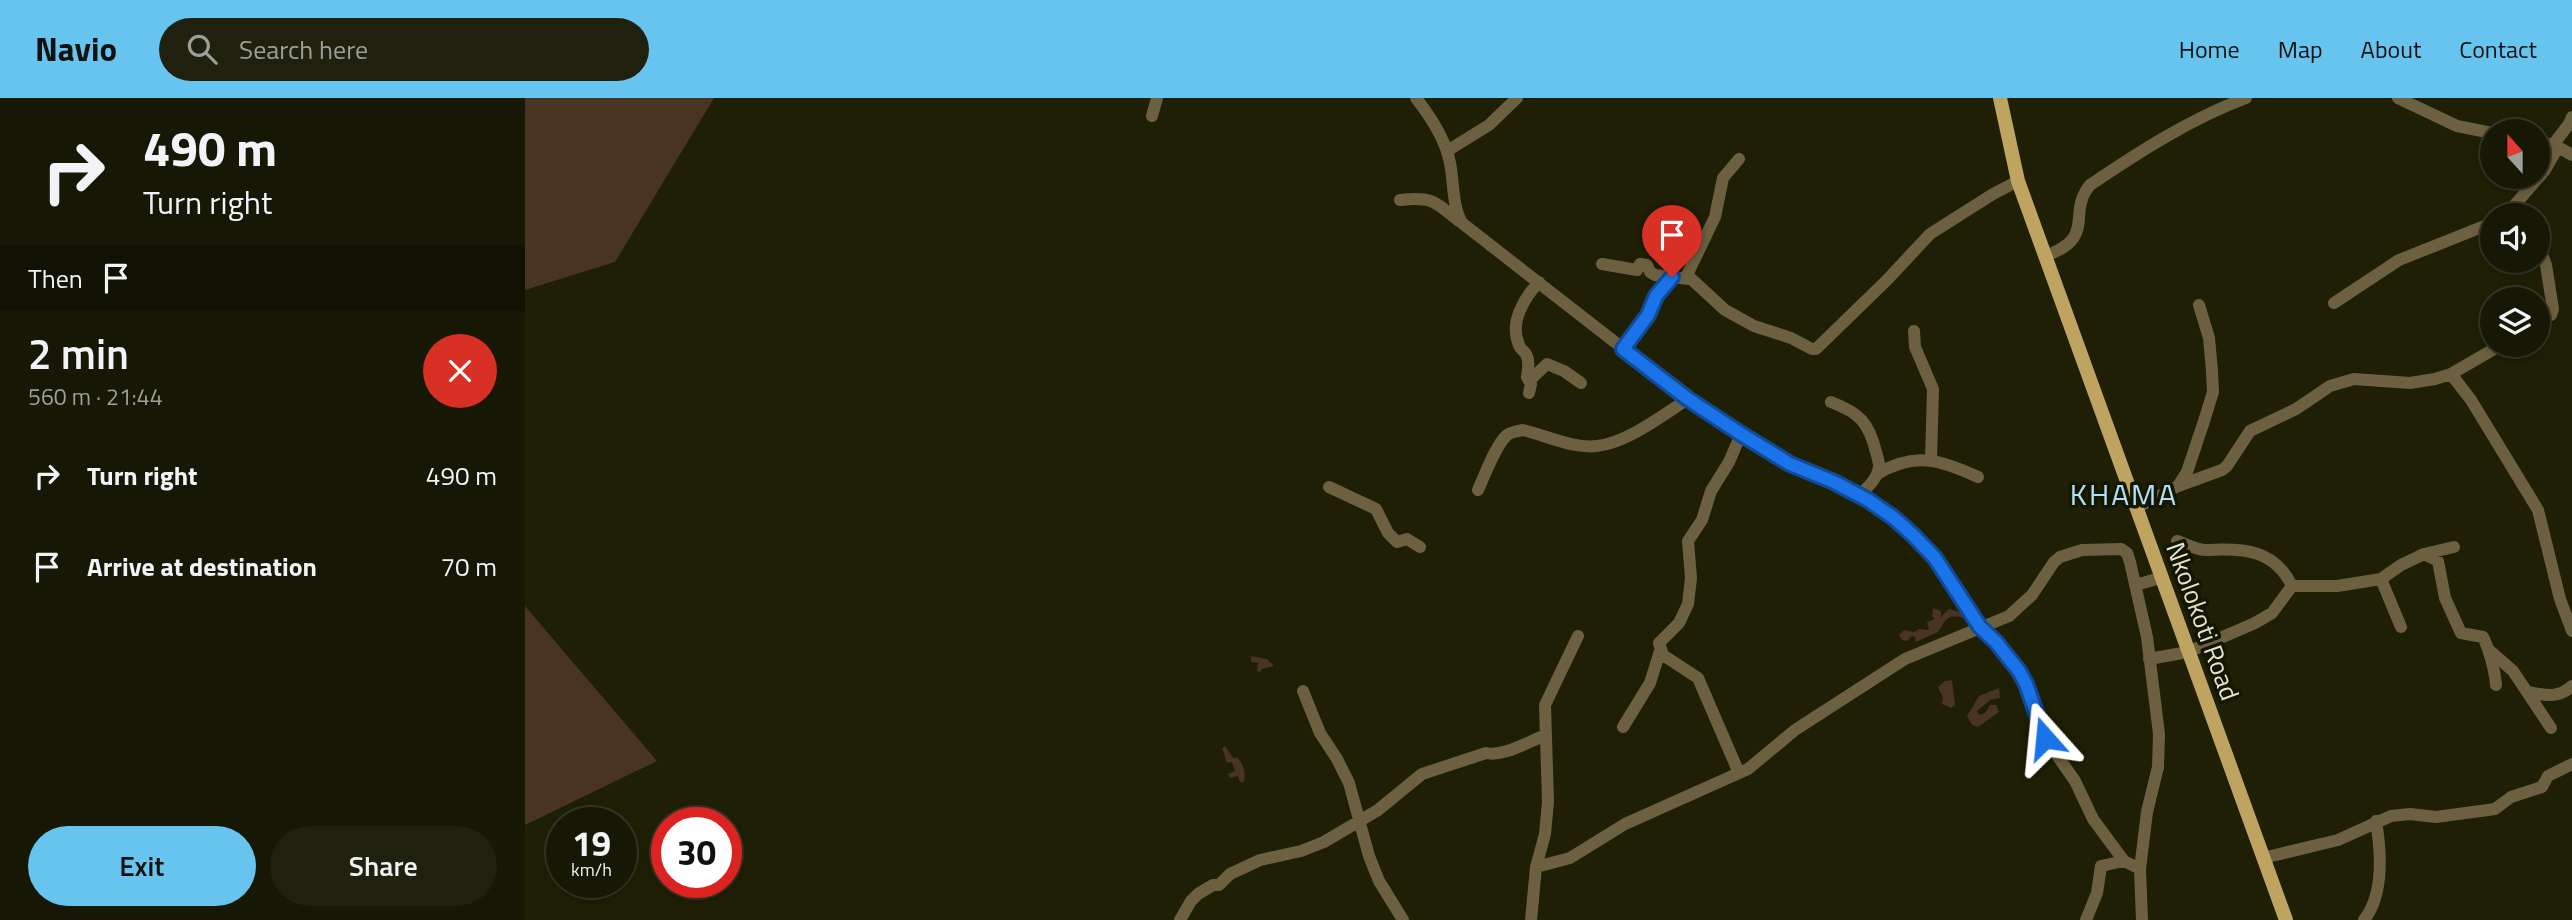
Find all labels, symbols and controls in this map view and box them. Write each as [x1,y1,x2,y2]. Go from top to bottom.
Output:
search box [159,18,649,81]
text: Navio [35,24,117,74]
icon: search [183,30,221,68]
text: Search here [239,30,368,69]
text: Home [2179,31,2240,67]
text: Map [2278,31,2323,67]
text: About [2361,31,2421,67]
text: Contact [2459,31,2537,67]
text: 490 m [143,110,277,185]
north arrow [2480,119,2550,189]
map controls [2480,119,2550,357]
icon: right [28,126,119,217]
text: Turn right [143,178,272,226]
button: sound [2480,203,2550,273]
pin [1642,205,1702,277]
icon: arrive [1653,216,1691,254]
text: Then [28,259,83,298]
icon: arrive [97,259,135,297]
button: layers [2480,287,2550,357]
text: 2 min [28,321,129,385]
button: close [423,334,497,408]
text: 560 m · 21:44 [28,379,163,414]
text: Turn right [87,456,198,495]
text: 490 m [426,456,497,495]
icon: right [28,457,66,495]
district label: KHAMA [2070,471,2178,517]
street label: Nkolokoti Road [2156,536,2250,706]
text: Arrive at destination [87,547,317,586]
text: 70 m [440,547,497,586]
icon: arrive [28,548,66,586]
position arrow [2008,701,2082,775]
speed limit sign: 30 [651,807,742,898]
text: 19 [572,816,611,870]
button: Exit [28,826,256,906]
button: Share [270,826,497,906]
text: km/h [571,856,612,883]

